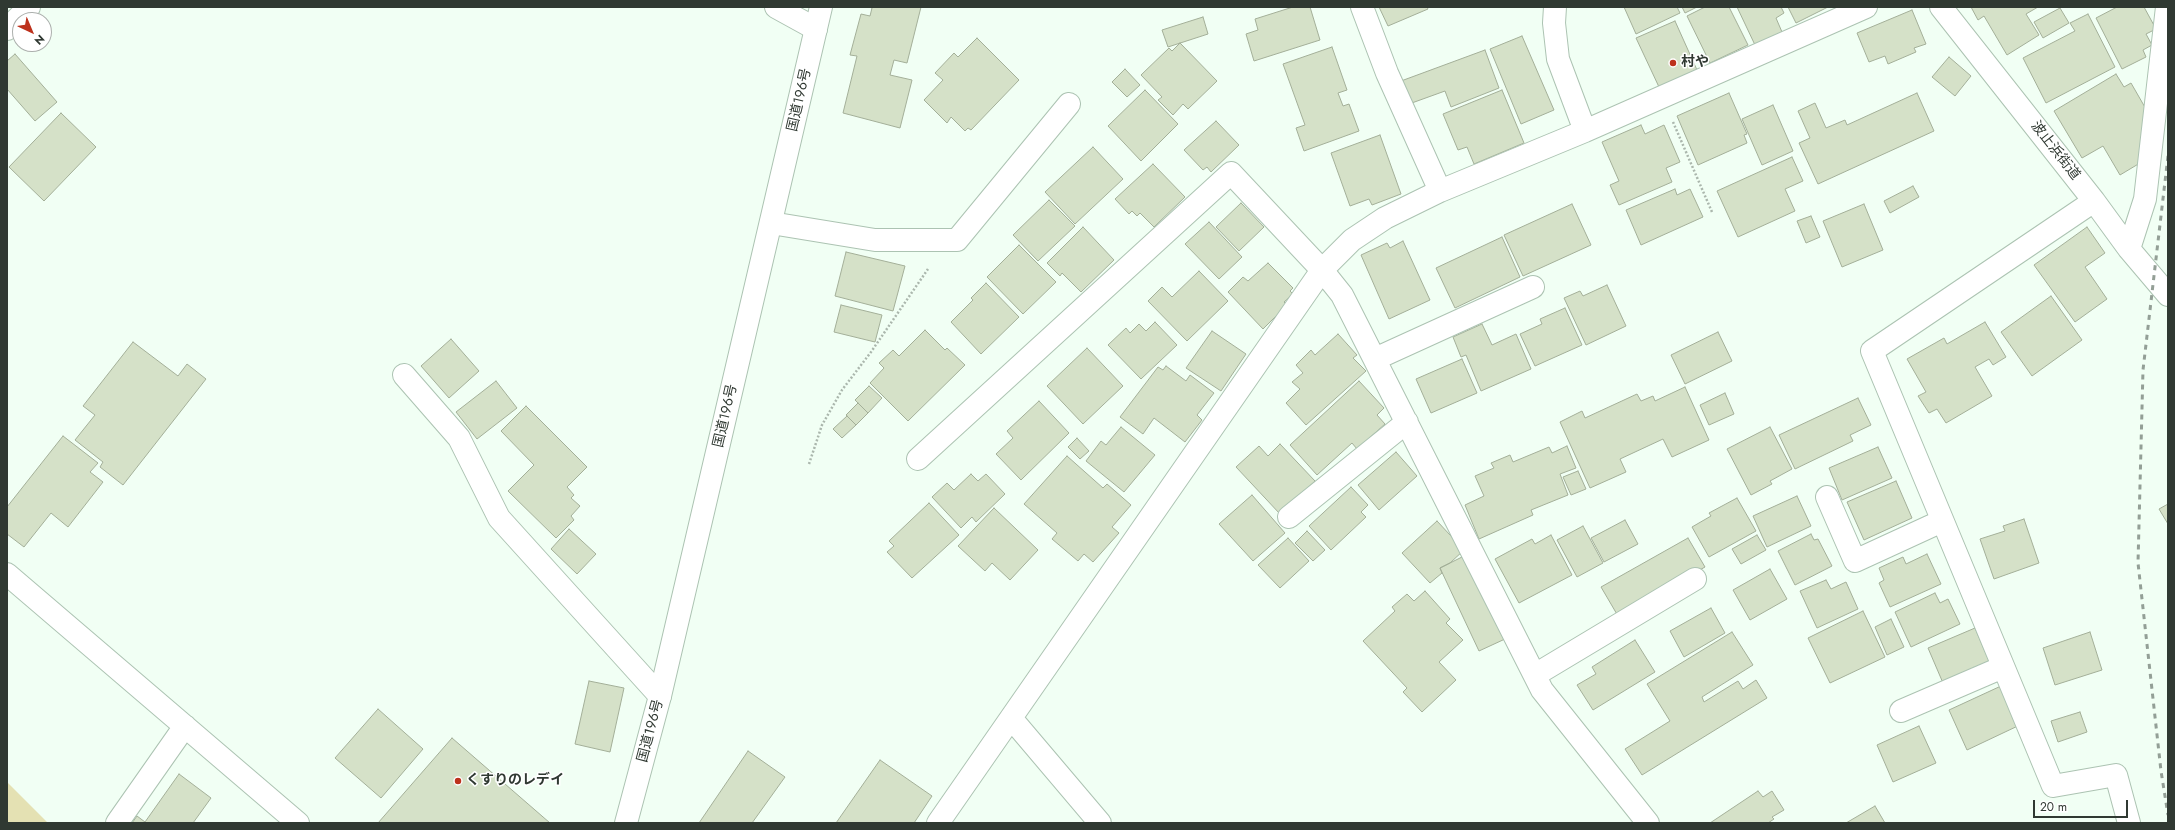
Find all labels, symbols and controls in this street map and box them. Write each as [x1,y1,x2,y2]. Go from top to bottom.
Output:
north arrow [12,12,52,52]
text: N [31,31,48,49]
place label: 村や [1681,55,1709,71]
marker: 村や [1668,58,1678,68]
street label: 国道196号 [785,67,815,133]
street label: 波止浜街道 [2027,118,2083,184]
street label: 国道196号 [711,383,741,449]
street label: 国道196号 [635,698,667,764]
place label: くすりのレデイ [466,773,564,789]
marker: くすりのレデイ [453,776,463,786]
scale bar [2035,792,2130,818]
text: 20 m [2040,798,2067,816]

